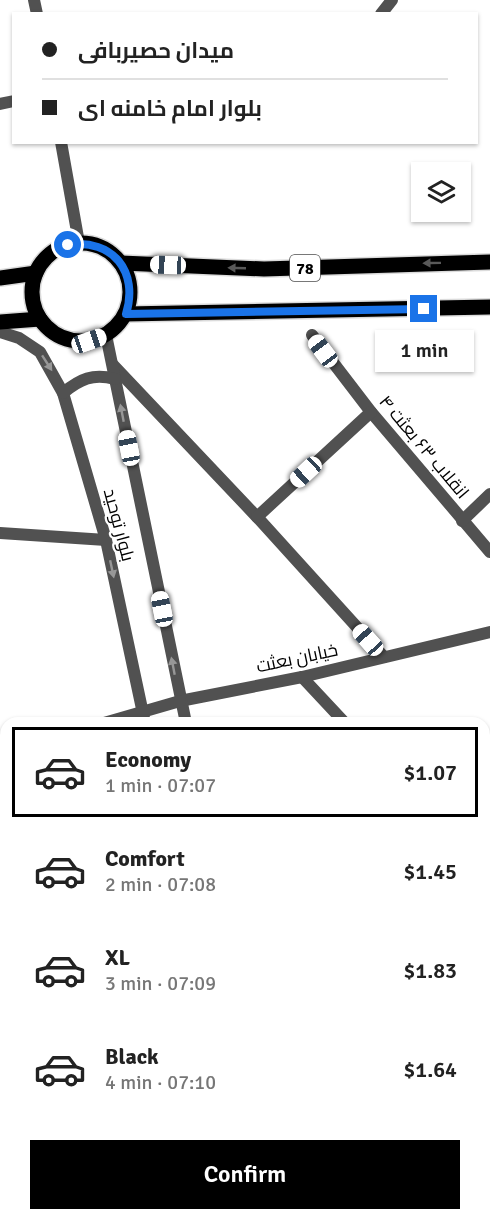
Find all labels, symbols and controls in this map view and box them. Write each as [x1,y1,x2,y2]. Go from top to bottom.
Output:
text: میدان حصیربافی [78,37,234,64]
text: بلوار امام خامنه ای [78,95,262,122]
map controls [411,162,471,222]
button: layers [411,162,471,222]
route start [54,231,81,258]
car [150,255,186,275]
road number: 78 [290,255,320,281]
one-way arrow [422,258,441,268]
one-way arrow [227,263,246,272]
route end [410,295,437,322]
car [69,327,109,355]
callout: 1 min [374,330,474,372]
car [305,331,341,371]
text: 1 min [401,338,448,363]
one-way arrow [41,355,53,371]
street label: انقلاب ۶۳ بعثت ۴ [374,391,474,503]
one-way arrow [117,403,126,422]
car [117,429,141,467]
car [287,453,325,491]
street label: بلوار توحید [99,486,139,564]
one-way arrow [108,559,117,578]
car [150,590,174,628]
car [349,621,387,659]
street label: خیابان بعثت [254,639,340,677]
one-way arrow [168,656,177,675]
icon: car [33,745,87,799]
text: Economy [105,746,191,773]
text: $1.07 [403,759,457,786]
text: 1 min · 07:07 [105,773,216,798]
icon: car [33,844,87,898]
text: Comfort [105,845,185,872]
text: $1.45 [403,858,457,885]
text: 2 min · 07:08 [105,872,216,897]
icon: car [33,943,87,997]
text: XL [105,944,130,971]
text: $1.83 [403,957,457,984]
text: 3 min · 07:09 [105,971,216,996]
icon: car [33,1042,87,1096]
text: Black [105,1043,159,1070]
text: $1.64 [403,1056,457,1083]
text: 4 min · 07:10 [105,1070,216,1095]
button: Confirm [30,1140,460,1209]

